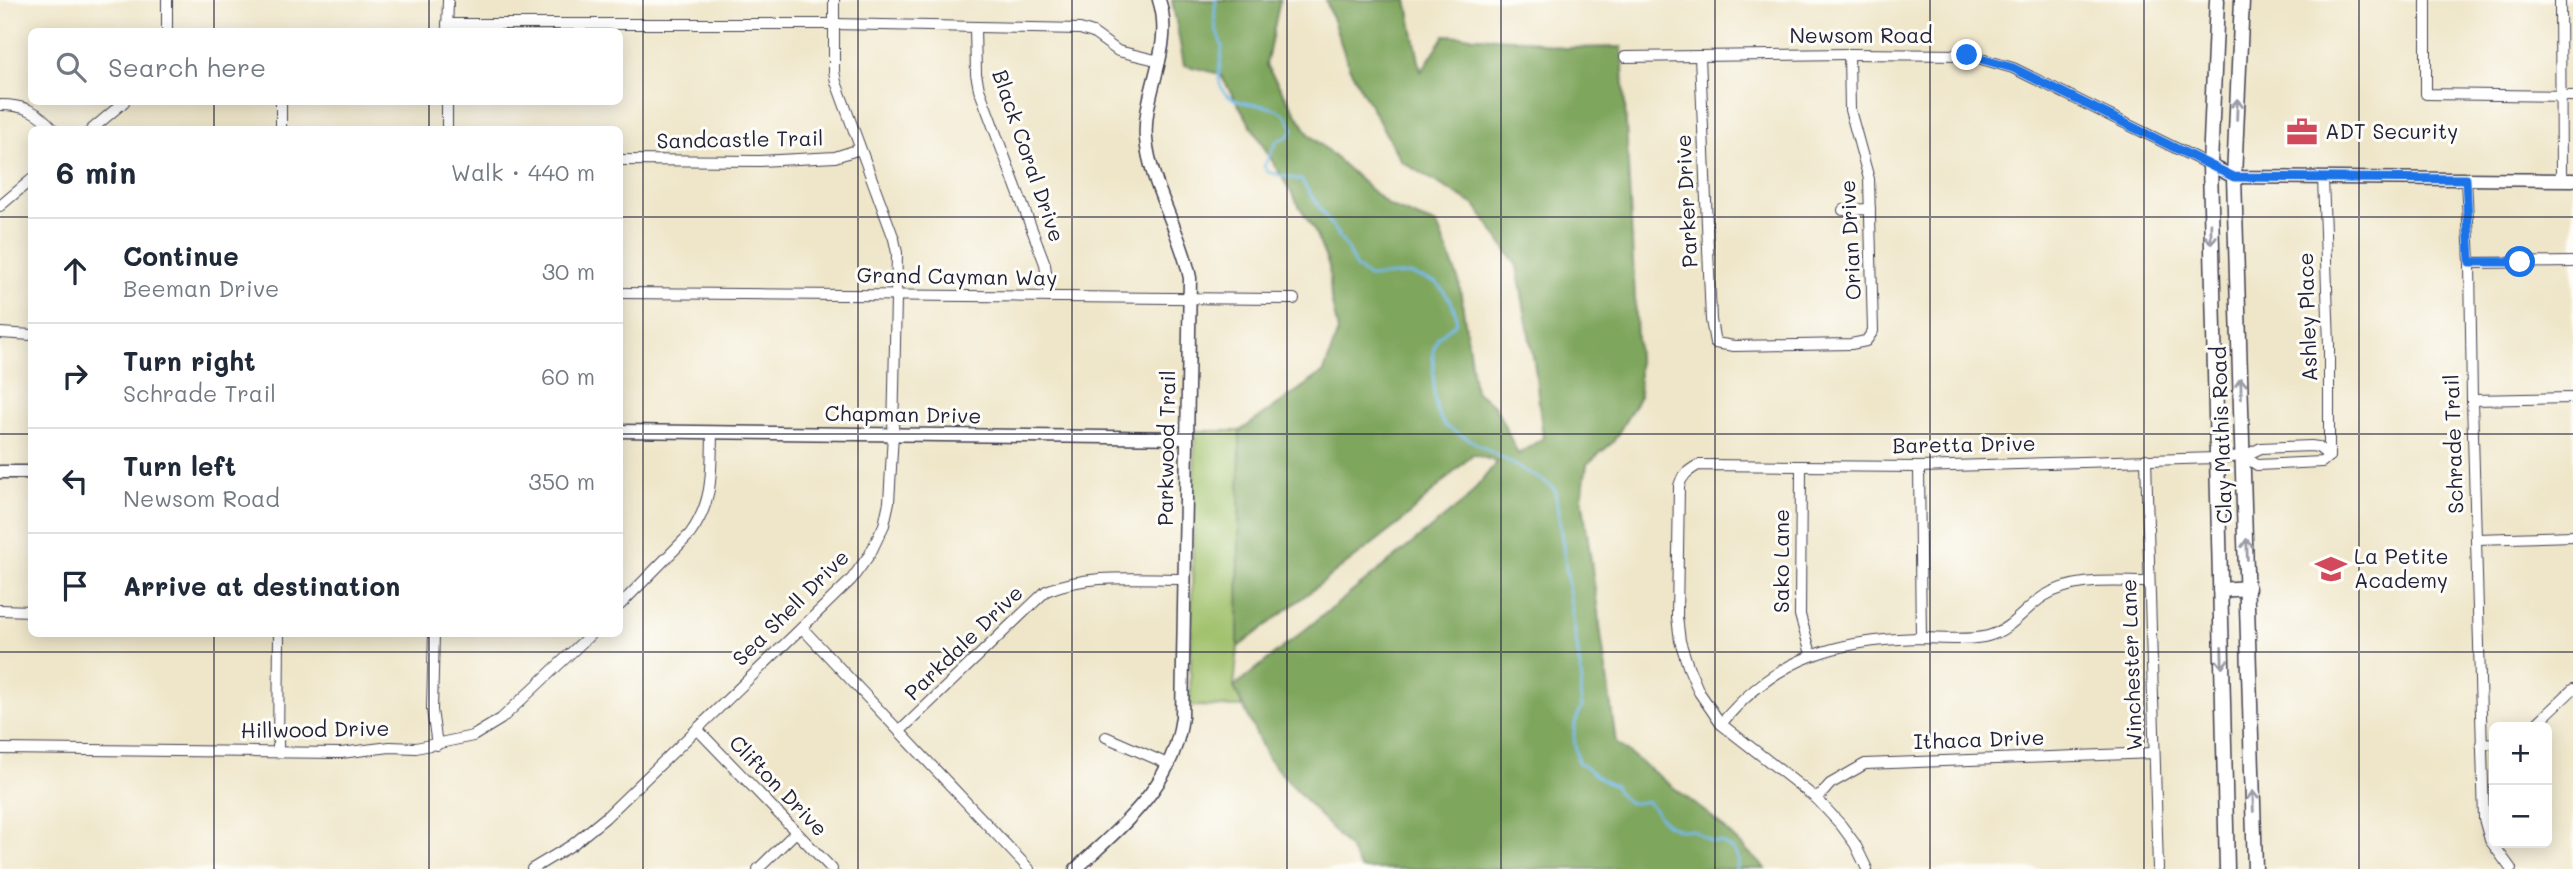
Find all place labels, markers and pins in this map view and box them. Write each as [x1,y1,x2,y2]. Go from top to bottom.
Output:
office icon: ADT Security [2285,115,2319,149]
place label: ADT Security [2325,117,2458,144]
place label: La Petite Academy [2354,542,2449,593]
school or university icon: La Petite Academy [2314,552,2348,586]

